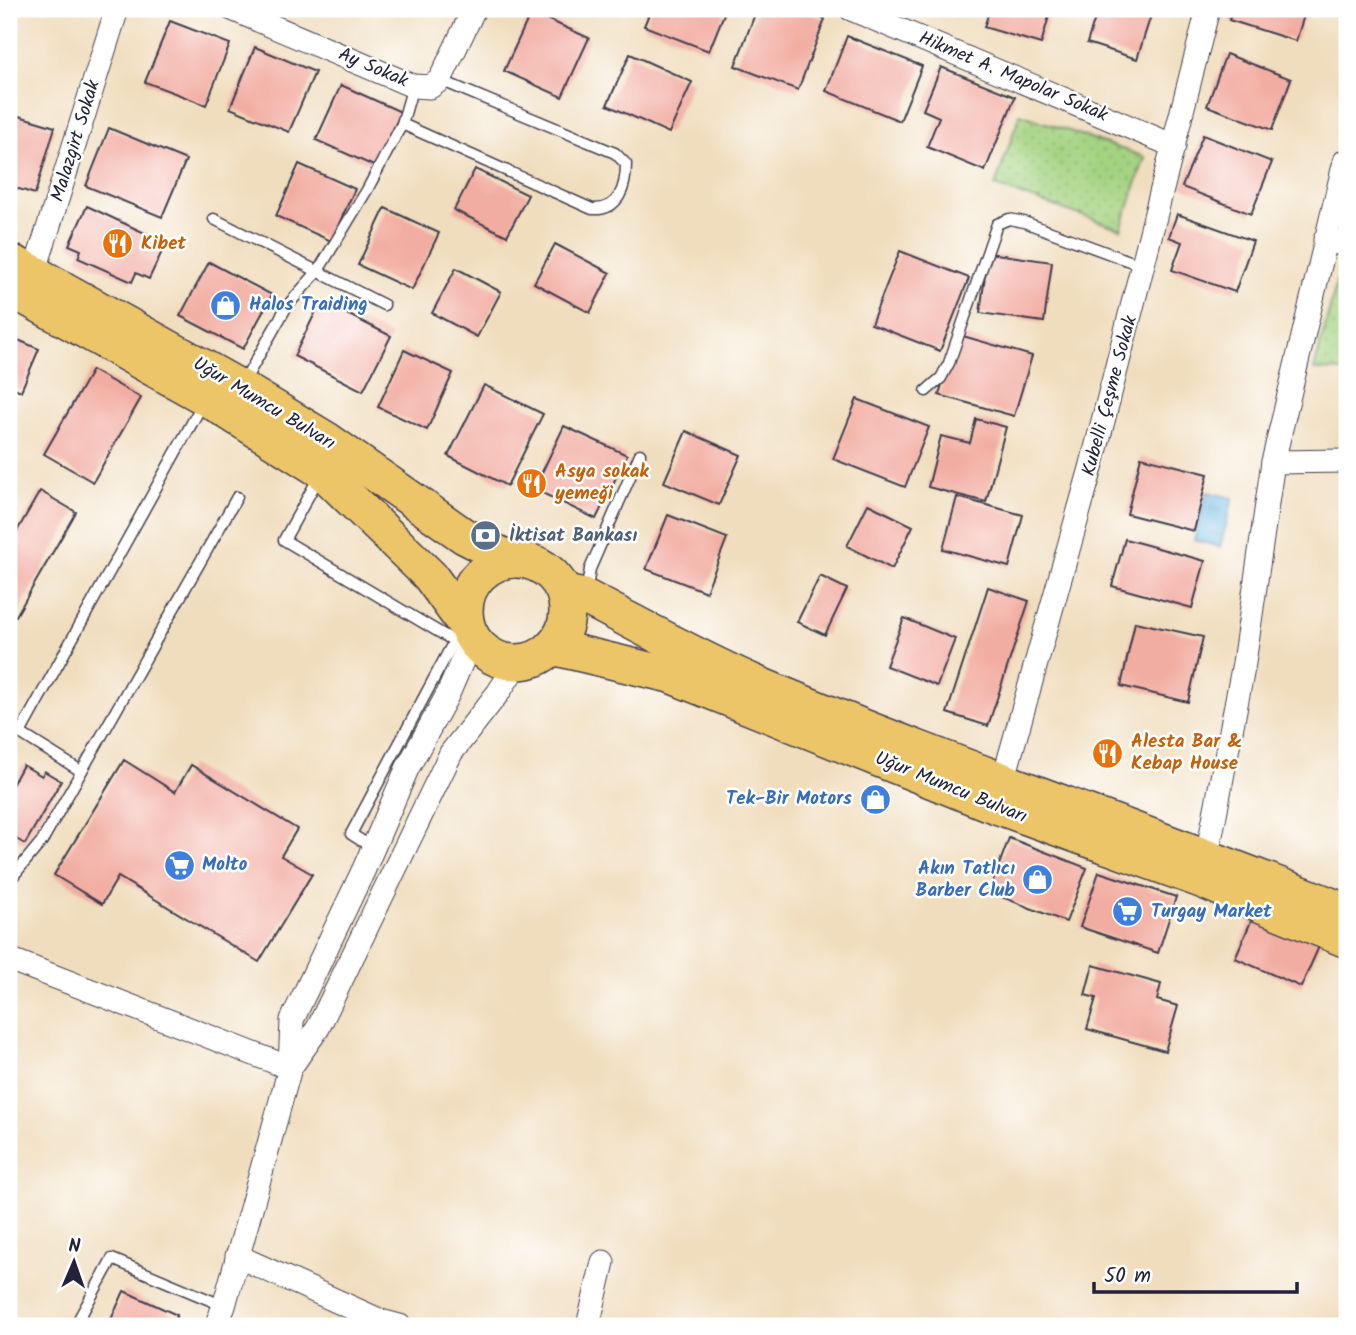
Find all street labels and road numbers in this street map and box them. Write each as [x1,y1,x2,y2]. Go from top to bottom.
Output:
street label: Hikmet A. Mapolar Sokak [914,24,1112,130]
street label: Ay Sokak [333,40,413,96]
street label: Malazgirt Sokak [43,76,109,206]
street label: Kubelli Çeşme Sokak [1074,312,1146,480]
street label: Uğur Mumcu Bulvarı [187,349,341,459]
street label: Uğur Mumcu Bulvarı [870,744,1032,832]

